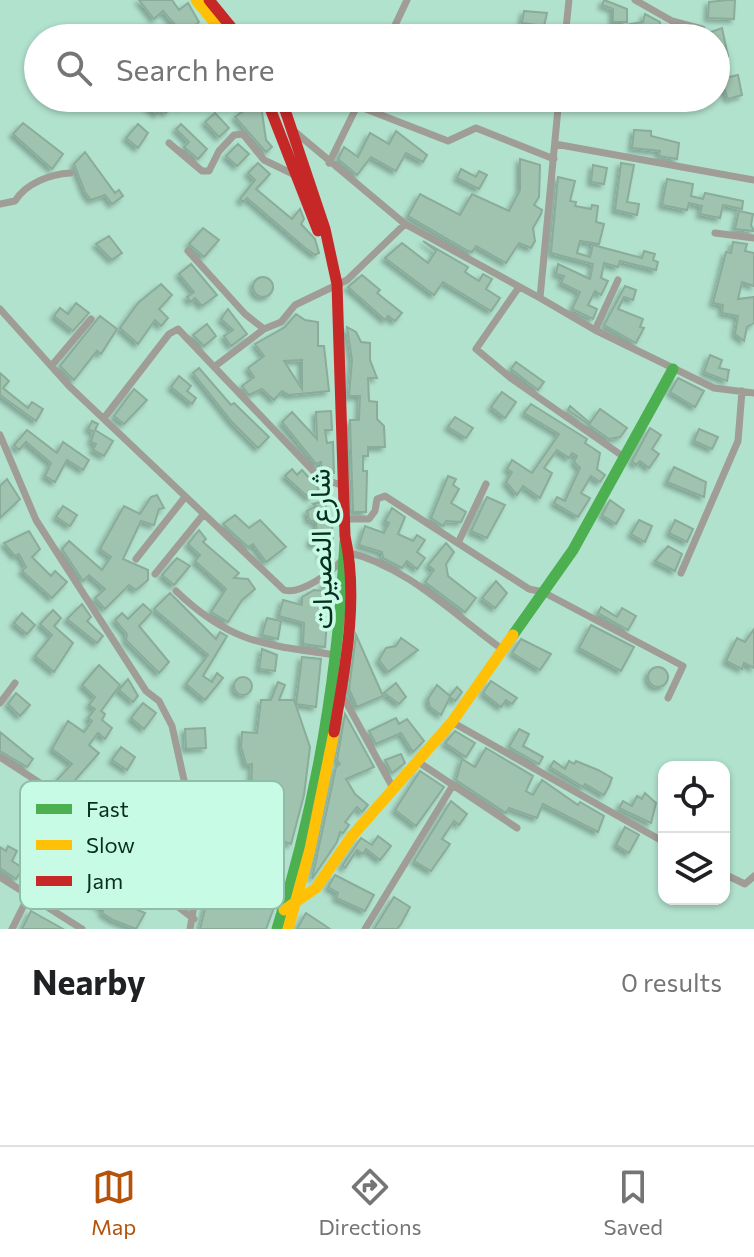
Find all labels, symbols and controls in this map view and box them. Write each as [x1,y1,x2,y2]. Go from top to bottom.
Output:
search box [24,24,730,112]
icon: search [52,46,96,90]
text: Search here [116,50,275,87]
street label: شارع النصيرات [302,468,341,630]
map controls [658,761,730,905]
button: locate [658,761,730,833]
legend [20,781,284,909]
text: Fast [86,795,129,822]
text: Slow [86,831,135,858]
button: layers [658,833,730,905]
text: Jam [86,867,123,894]
text: Nearby [32,960,146,1002]
text: 0 results [621,966,722,997]
tab: Map [91,1165,136,1240]
tab: Directions [318,1165,422,1240]
tab: Saved [604,1165,663,1240]

